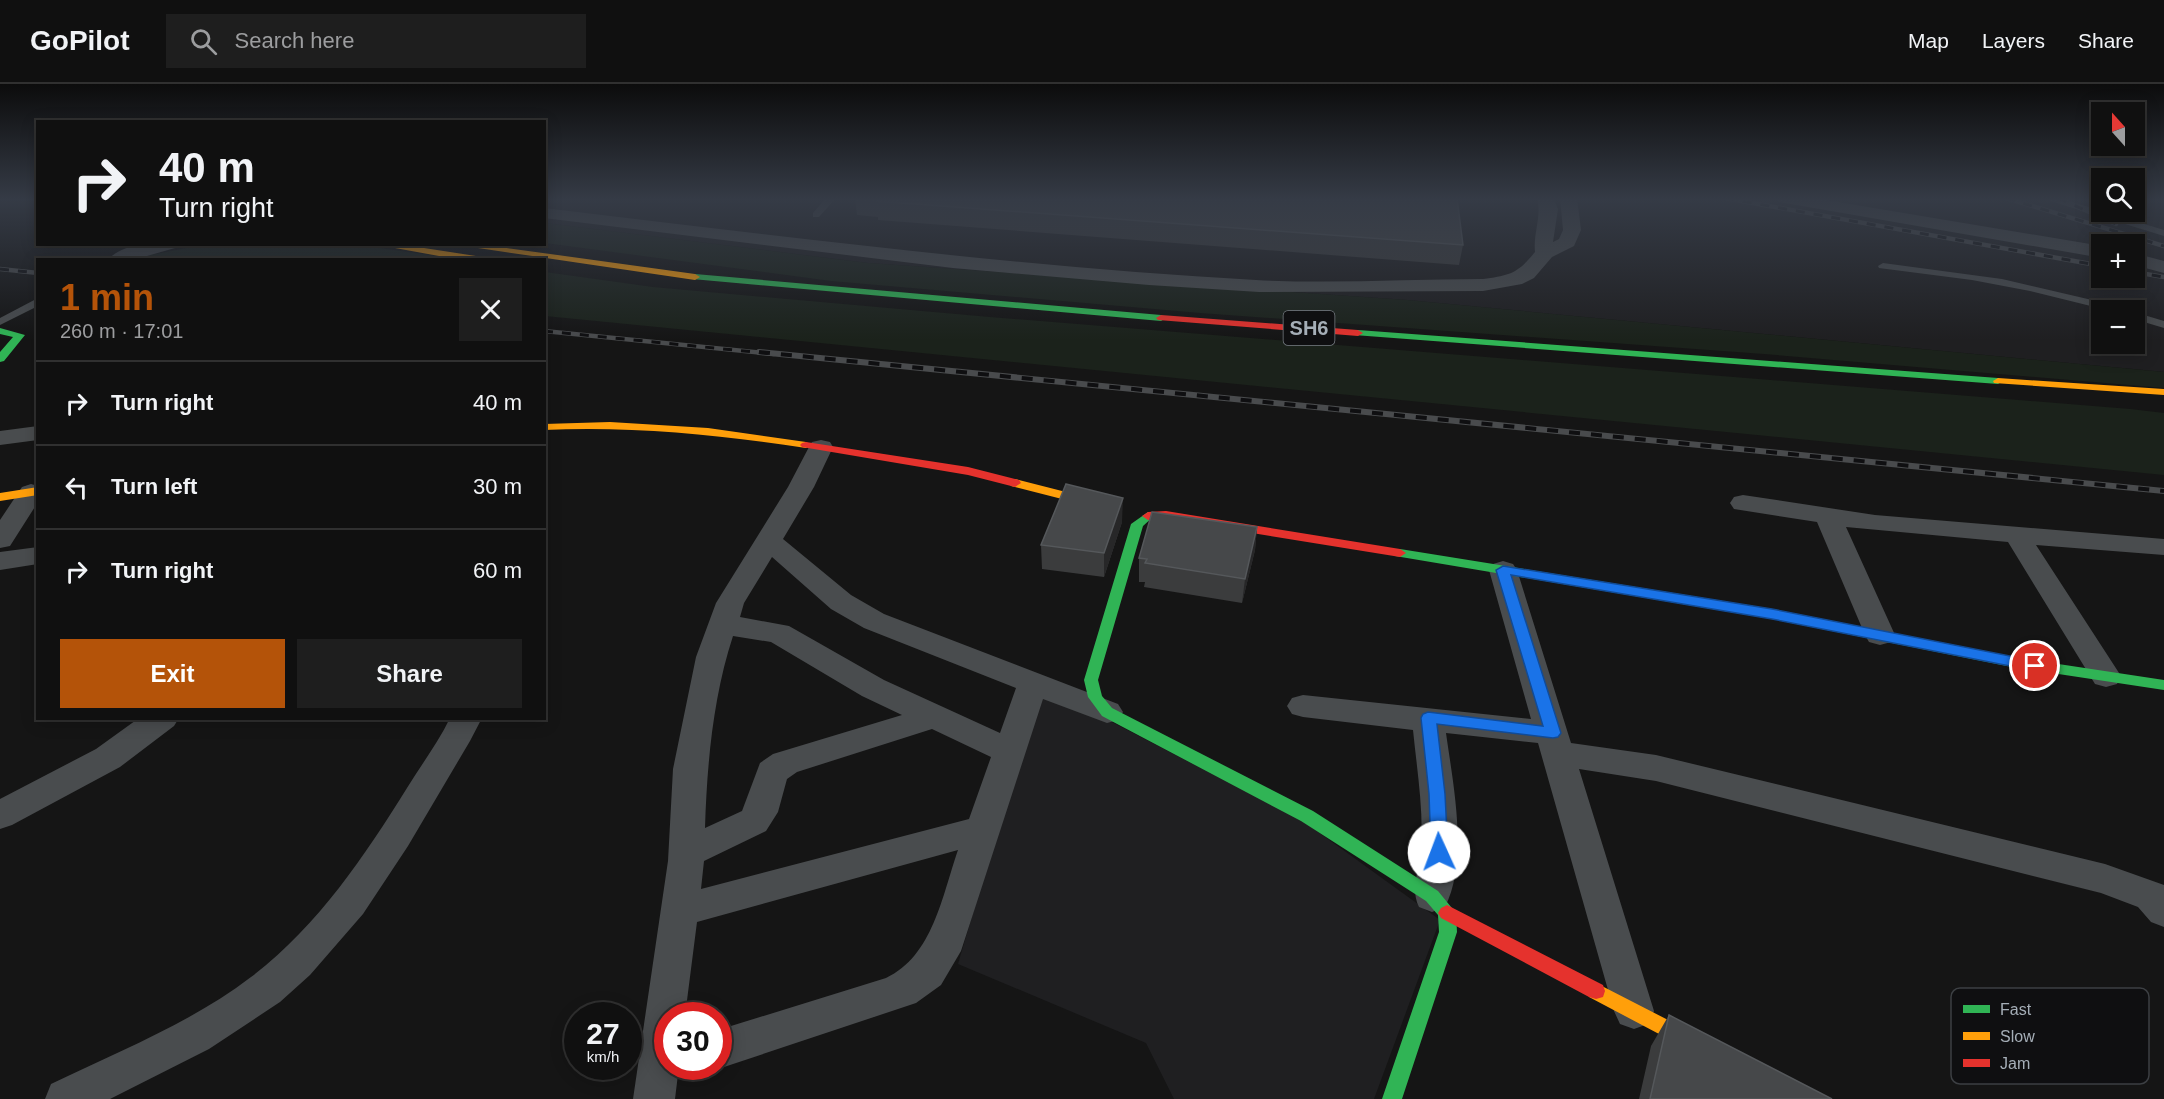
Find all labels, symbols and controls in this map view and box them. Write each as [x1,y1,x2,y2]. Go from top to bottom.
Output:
search box [166,14,586,68]
text: GoPilot [30,25,130,56]
icon: search [187,25,220,58]
text: Search here [235,28,354,53]
text: Map [1908,29,1949,52]
text: Layers [1982,29,2045,52]
text: Share [2078,29,2134,52]
north arrow [2091,102,2145,156]
map controls [2091,102,2145,354]
icon: right [60,144,138,222]
text: 40 m [159,144,255,191]
button: search [2091,168,2145,222]
text: Turn right [159,193,274,223]
button: + [2091,234,2145,288]
text: 1 min [60,277,154,318]
button: close [459,278,522,341]
button: − [2091,300,2145,354]
road number: SH6 [1284,311,1334,345]
text: 260 m · 17:01 [60,320,183,342]
icon: right [60,387,93,420]
text: Turn right [111,390,213,415]
text: 40 m [473,390,522,415]
icon: left [60,471,93,504]
text: Turn left [111,474,197,499]
text: 30 m [473,474,522,499]
icon: right [60,555,93,588]
text: Turn right [111,558,213,583]
text: 60 m [473,558,522,583]
button: Exit [60,639,285,708]
button: Share [297,639,522,708]
pin [2009,640,2060,691]
icon: arrive [2018,649,2051,682]
position arrow [1407,820,1471,884]
legend [1951,988,2149,1084]
text: Fast [2000,1001,2032,1018]
speed limit sign: 30 [654,1002,732,1080]
text: 27 [586,1017,620,1050]
text: Slow [2000,1028,2035,1045]
text: km/h [587,1048,619,1065]
text: Jam [2000,1055,2030,1072]

